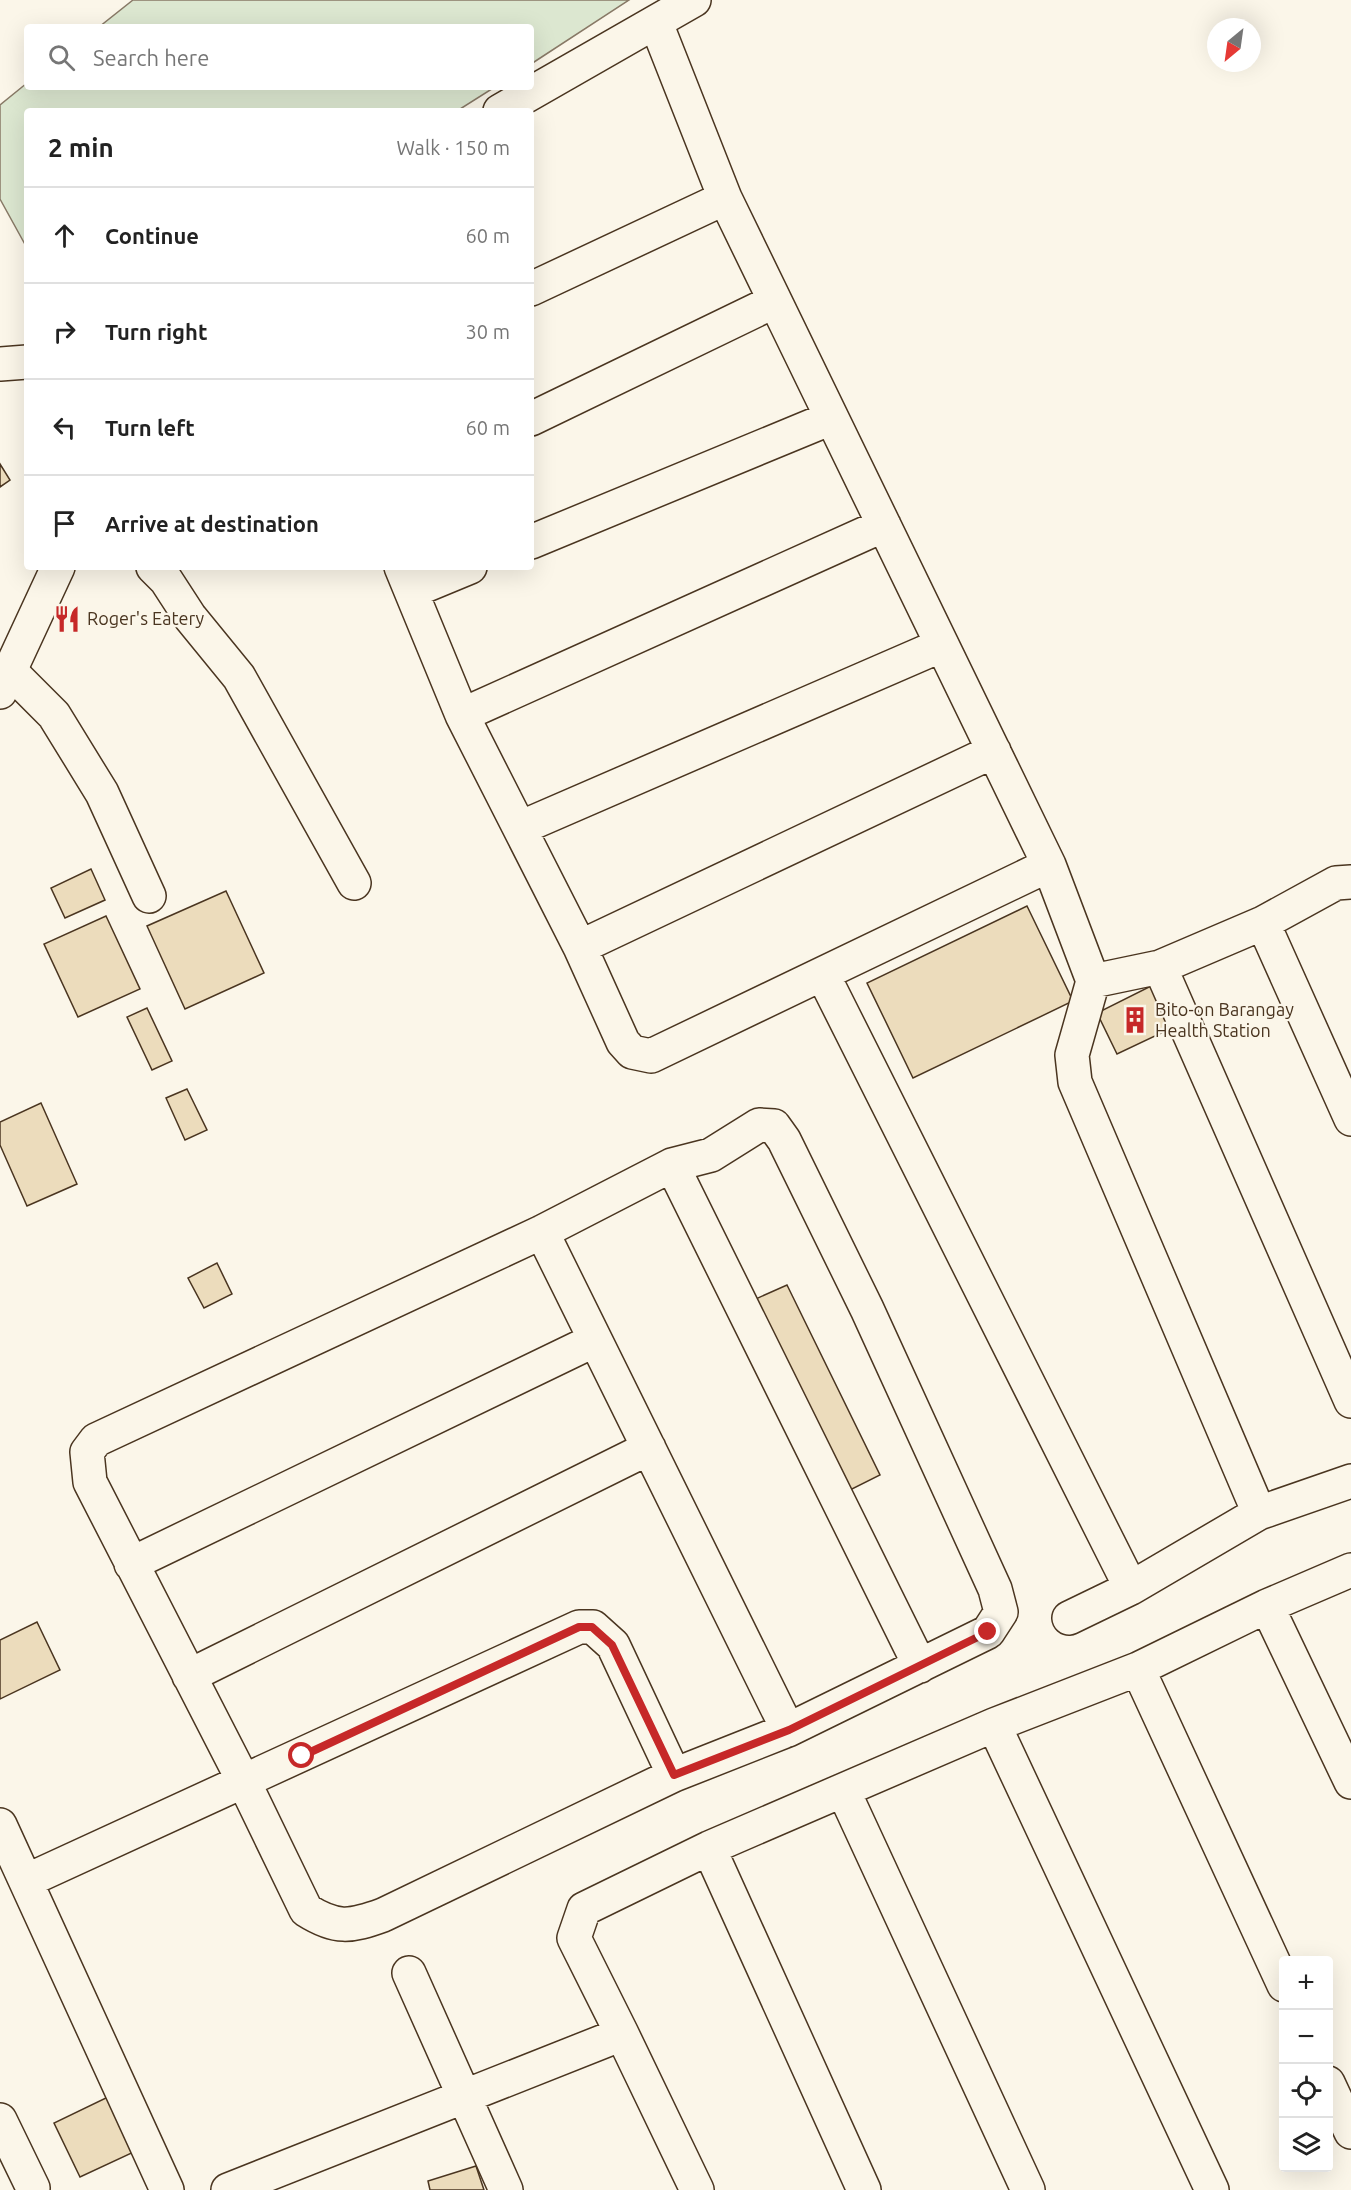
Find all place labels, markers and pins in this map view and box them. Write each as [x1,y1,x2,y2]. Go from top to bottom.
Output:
restaurant icon: Roger's Eatery [52,604,82,634]
place label: Roger's Eatery [87,608,205,628]
place label: Bito-on Barangay Health Station [1155,999,1294,1040]
building icon: Bito-on Barangay Health Station [1120,1005,1150,1035]

